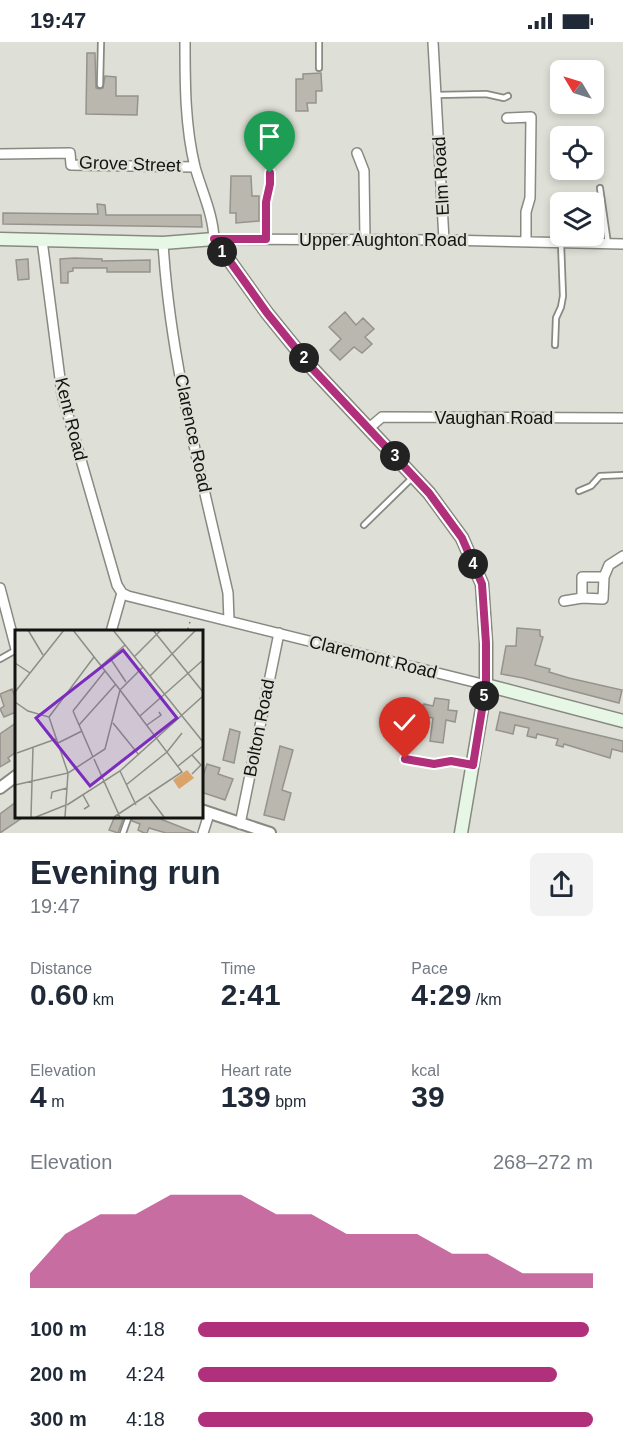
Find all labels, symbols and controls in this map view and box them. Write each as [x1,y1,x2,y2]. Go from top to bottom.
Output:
text: 19:47 [30,8,86,33]
north arrow [550,60,604,114]
map controls [550,60,604,246]
pin [244,111,295,173]
icon: arrive [253,120,286,153]
button: locate [550,126,604,180]
street label: Elm Road [429,136,453,216]
street label: Grove Street [79,152,181,176]
button: layers [550,192,604,246]
street label: Upper Aughton Road [299,230,467,250]
pin: 1 [207,237,237,267]
text: 1 [218,243,226,260]
pin: 2 [289,343,319,373]
text: 2 [300,349,308,366]
street label: Clarence Road [171,372,215,494]
street label: Kent Road [51,375,91,463]
street label: Vaughan Road [435,408,553,428]
pin: 3 [380,441,410,471]
text: 3 [391,447,399,464]
pin: 4 [458,549,488,579]
text: 4 [469,555,477,572]
inset map [15,630,202,818]
street label: Claremont Road [307,631,439,683]
street label: Bolton Road [240,677,278,779]
pin: 5 [469,681,499,711]
text: 5 [480,687,488,704]
pin [379,697,430,759]
icon: check [388,706,421,739]
button: share [530,853,593,916]
text: Evening run [30,854,221,891]
text: 19:47 [30,895,80,917]
text: Distance [30,960,92,977]
text: Time [221,960,256,977]
text: Pace [411,960,448,977]
text: 0.60 [30,978,88,1011]
text: 2:41 [221,978,281,1011]
text: 4:29 [411,978,471,1011]
text: km [88,991,114,1008]
text: /km [471,991,502,1008]
text: Elevation [30,1062,96,1079]
text: Heart rate [221,1062,292,1079]
text: kcal [411,1062,440,1079]
text: 4 [30,1080,47,1113]
text: 139 [221,1080,271,1113]
text: 39 [411,1080,445,1113]
text: m [47,1093,64,1110]
text: bpm [271,1093,306,1110]
text: Elevation [30,1151,112,1173]
text: 268–272 m [493,1151,593,1173]
text: 100 m [30,1318,87,1340]
text: 4:18 [126,1318,165,1340]
text: 200 m [30,1363,87,1385]
text: 4:24 [126,1363,165,1385]
text: 300 m [30,1408,87,1430]
text: 4:18 [126,1408,165,1430]

